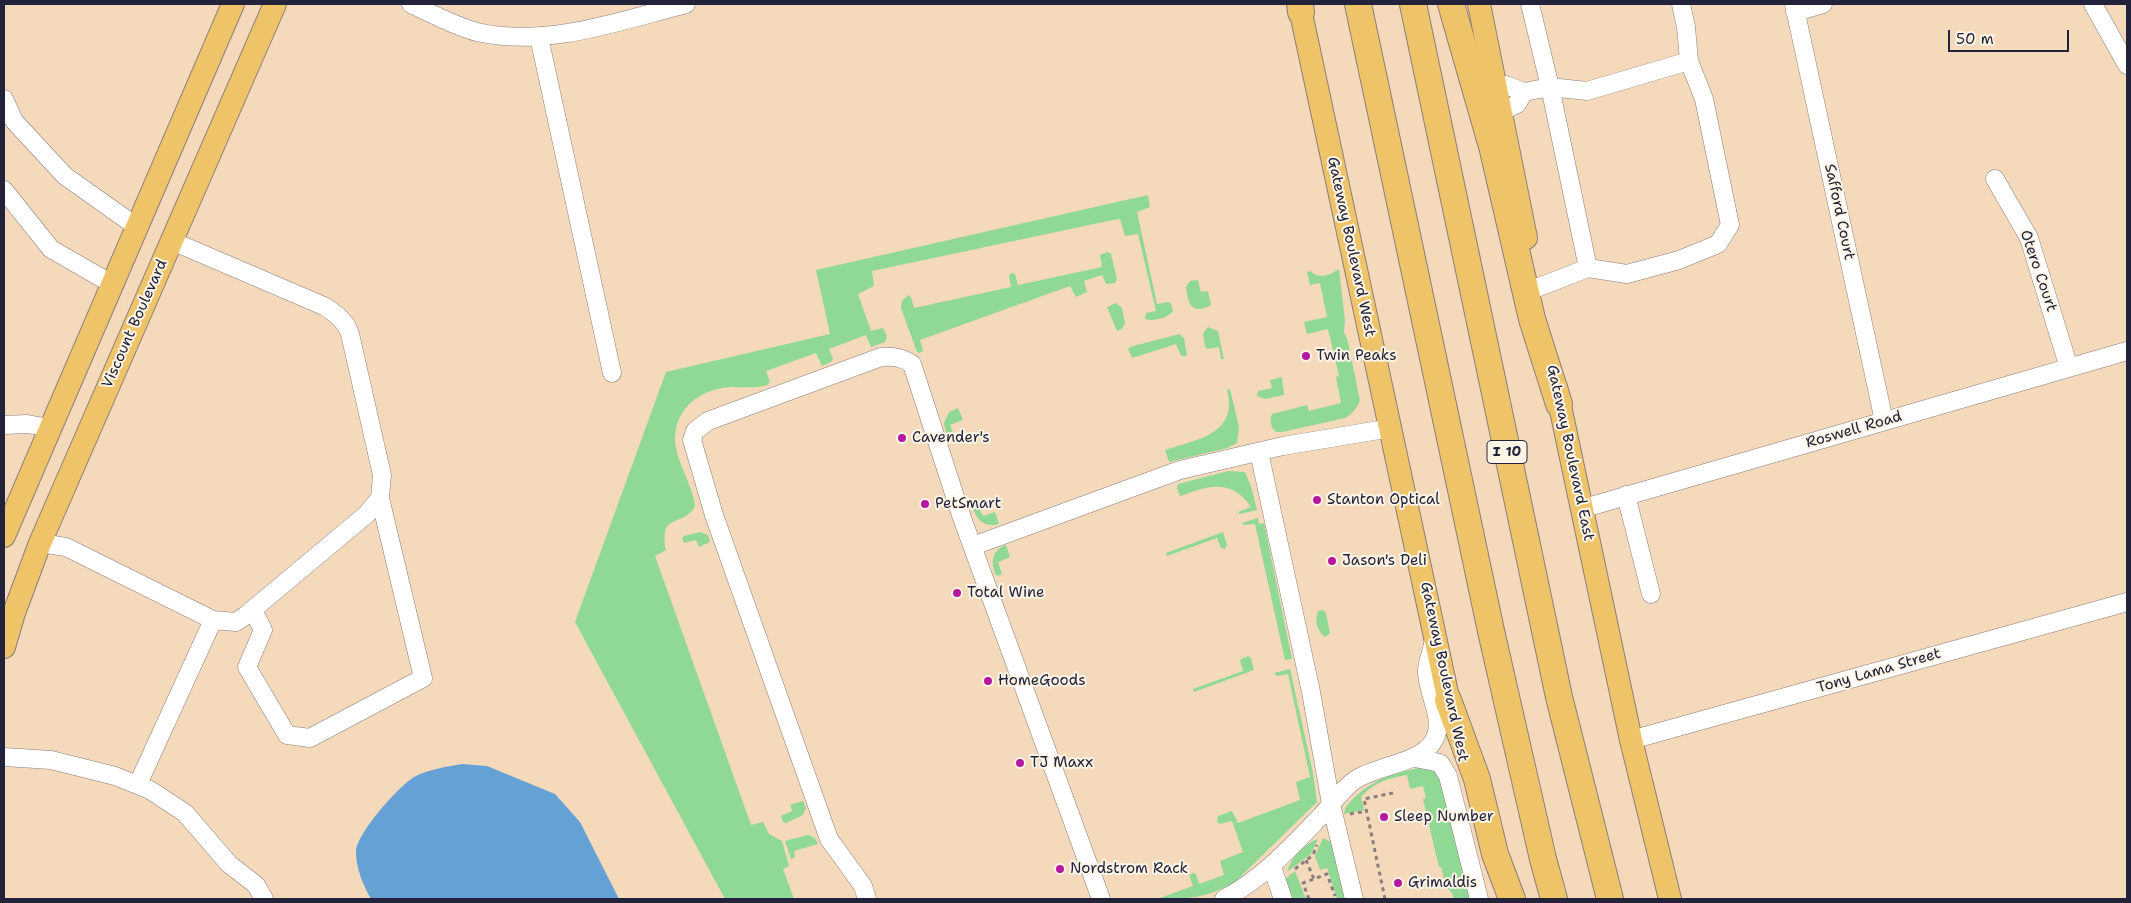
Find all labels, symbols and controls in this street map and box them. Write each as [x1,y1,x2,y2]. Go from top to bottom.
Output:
scale bar [1951,20,2072,52]
text: 50 m [1956,29,1994,49]
street label: Gateway Boulevard West [1323,155,1379,339]
street label: Safford Court [1820,162,1858,262]
street label: Otero Court [2016,228,2060,314]
street label: Viscount Boulevard [99,257,171,391]
place label: Twin Peaks [1316,347,1397,365]
marker: Twin Peaks [1300,350,1312,362]
street label: Gateway Boulevard East [1543,363,1597,543]
street label: Roswell Road [1804,408,1904,452]
place label: Cavender's [912,429,990,447]
marker: Cavender's [896,432,908,444]
road number: I 10 [1487,441,1527,464]
place label: Stanton Optical [1327,491,1440,509]
marker: Stanton Optical [1311,494,1323,506]
place label: PetSmart [935,495,1001,513]
marker: PetSmart [919,498,931,510]
place label: Jason's Deli [1342,552,1427,570]
marker: Jason's Deli [1326,555,1338,567]
street label: Gateway Boulevard West [1416,580,1472,764]
place label: Total Wine [967,584,1045,602]
marker: Total Wine [951,587,963,599]
street label: Tony Lama Street [1815,645,1943,697]
place label: HomeGoods [998,672,1086,690]
marker: HomeGoods [982,675,994,687]
place label: TJ Maxx [1030,754,1093,772]
marker: TJ Maxx [1014,757,1026,769]
place label: Sleep Number [1394,808,1494,826]
marker: Sleep Number [1378,811,1390,823]
place label: Nordstrom Rack [1070,860,1188,878]
marker: Nordstrom Rack [1054,863,1066,875]
place label: Grimaldis [1408,874,1477,892]
marker: Grimaldis [1392,877,1404,889]

